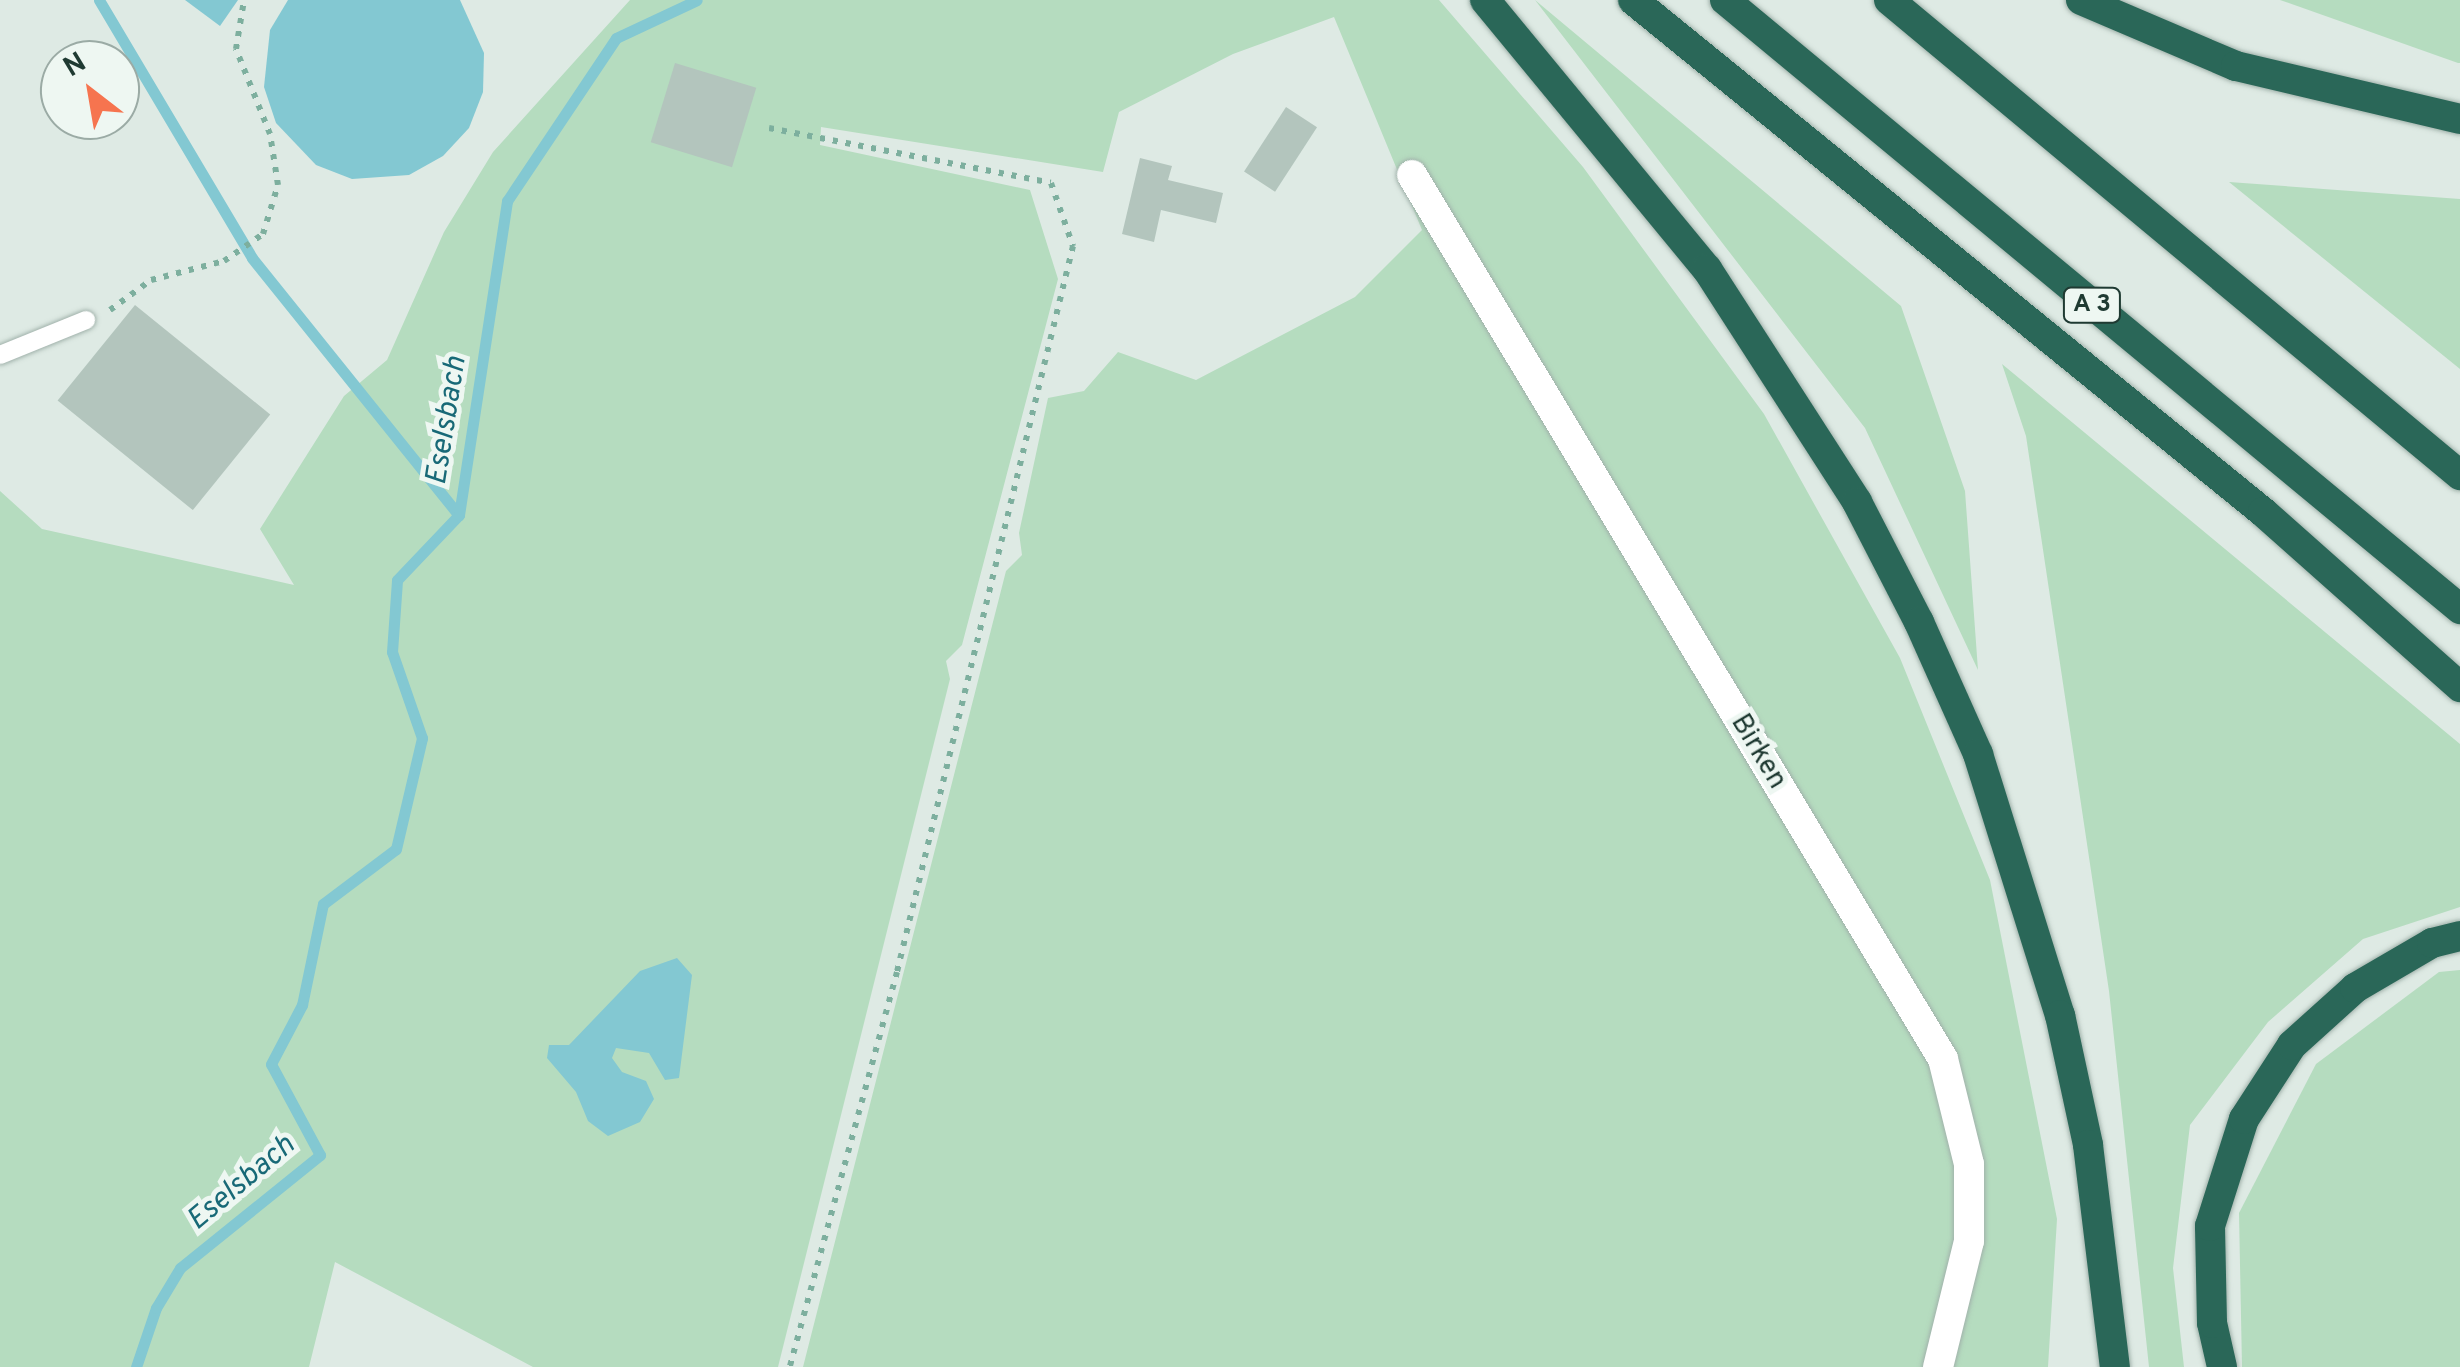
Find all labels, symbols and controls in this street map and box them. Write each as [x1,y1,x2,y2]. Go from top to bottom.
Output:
north arrow [40,40,140,140]
text: N [58,45,93,87]
road number: A 3 [2062,285,2122,325]
water label: Eselsbach [420,354,476,488]
street label: Birken [1723,708,1793,796]
water label: Eselsbach [181,1129,303,1239]

